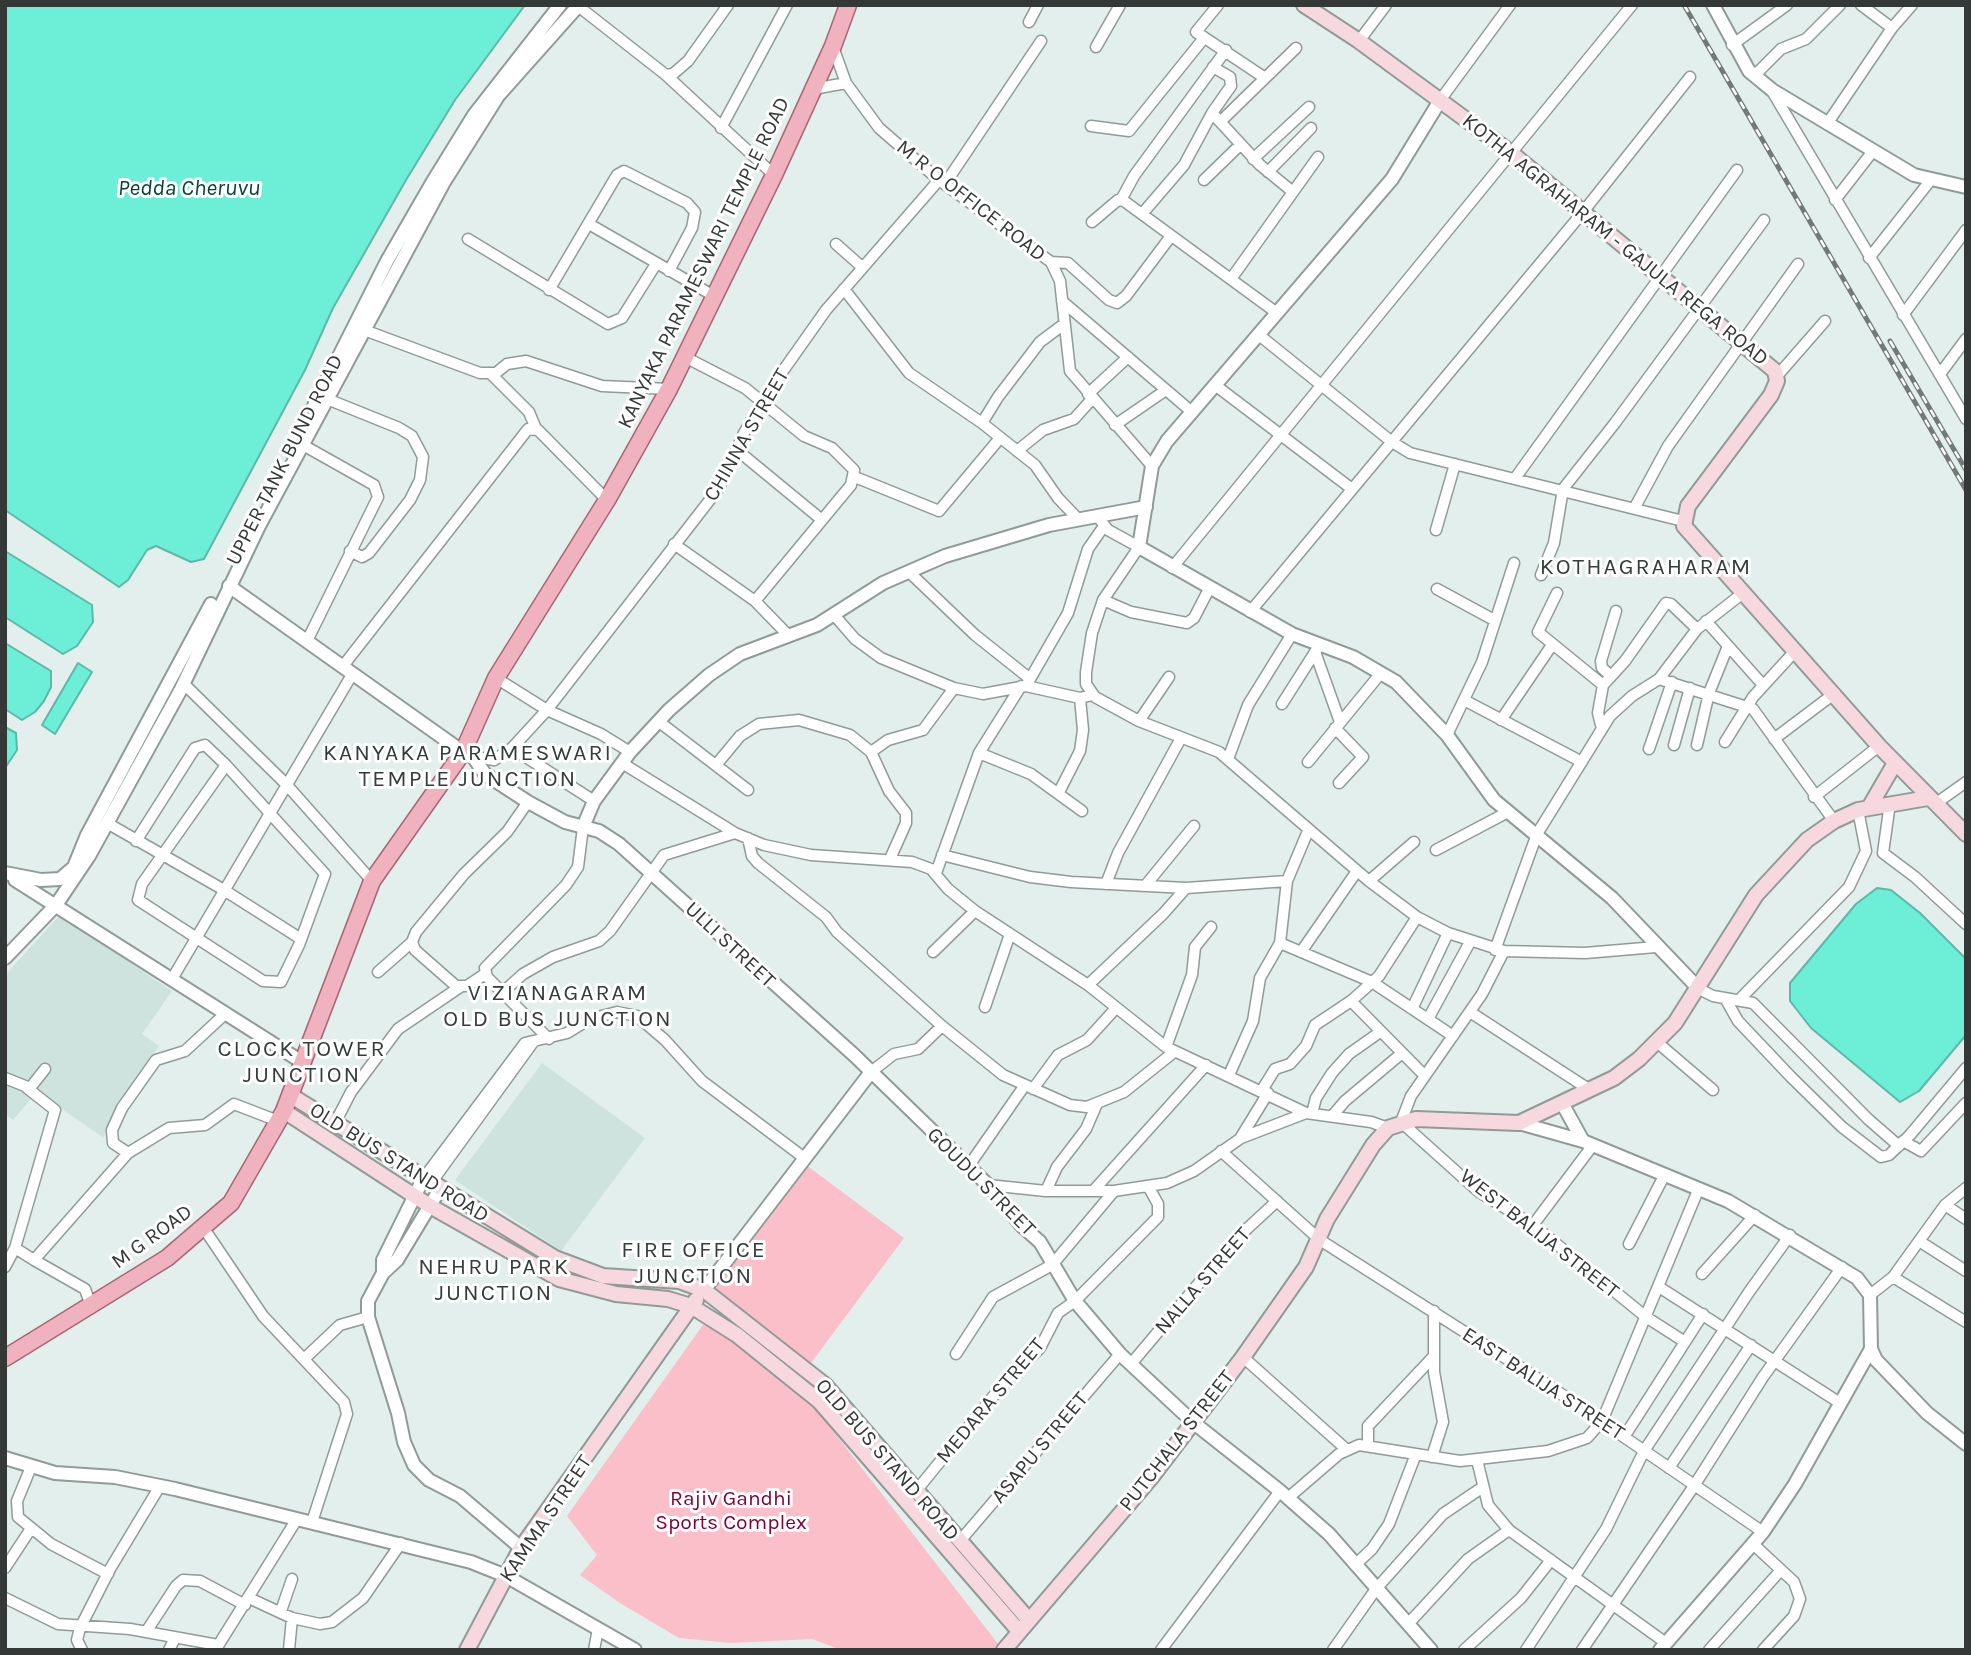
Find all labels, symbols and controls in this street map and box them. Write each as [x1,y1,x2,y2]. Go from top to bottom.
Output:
street label: KANYAKA PARAMESWARI TEMPLE ROAD [613,93,795,433]
street label: KOTHA AGRAHARAM - GAJULA REGA ROAD [1457,109,1773,371]
street label: M R O OFFICE ROAD [891,135,1051,267]
water label: Pedda Cheruvu [118,174,260,202]
street label: UPPER TANK BUND ROAD [221,351,349,569]
street label: CHINNA STREET [699,364,795,506]
district label: KOTHAGRAHARAM [1541,553,1751,581]
district label: KANYAKA PARAMESWARI TEMPLE JUNCTION [325,739,611,793]
street label: ULLI STREET [680,897,780,993]
district label: VIZIANAGARAM OLD BUS JUNCTION [445,979,671,1033]
district label: CLOCK TOWER JUNCTION [219,1035,385,1089]
street label: OLD BUS STAND ROAD [305,1098,493,1228]
street label: GOUDU STREET [921,1122,1041,1242]
street label: WEST BALIJA STREET [1454,1164,1624,1304]
street label: M G ROAD [107,1199,197,1275]
street label: NALLA STREET [1150,1222,1256,1340]
district label: FIRE OFFICE JUNCTION [623,1236,765,1290]
district label: NEHRU PARK JUNCTION [419,1253,569,1307]
street label: EAST BALIJA STREET [1457,1322,1629,1446]
street label: MEDARA STREET [931,1333,1051,1469]
street label: PUTCHALA STREET [1114,1366,1240,1516]
street label: OLD BUS STAND ROAD [810,1374,964,1546]
street label: ASAPU STREET [986,1387,1094,1509]
street label: KAMMA STREET [494,1451,598,1587]
park label: Rajiv Gandhi Sports Complex [655,1486,807,1536]

